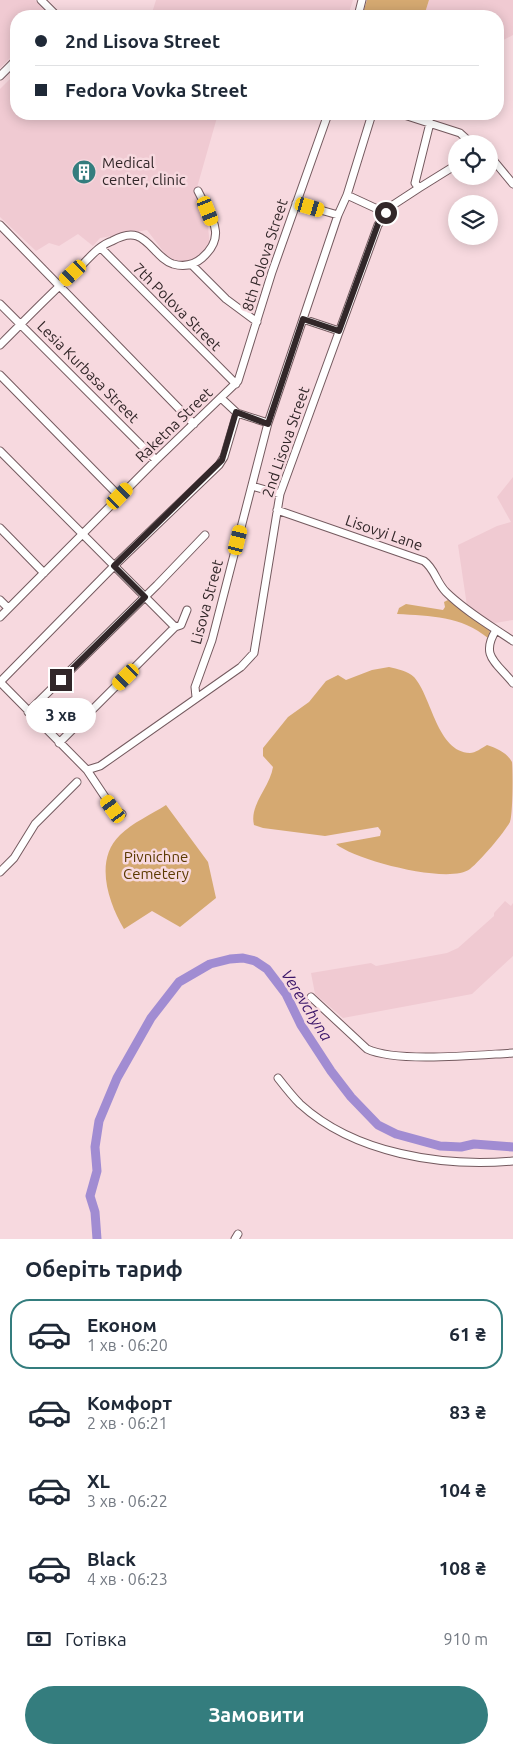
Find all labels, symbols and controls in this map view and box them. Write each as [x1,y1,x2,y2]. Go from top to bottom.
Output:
text: 2nd Lisova Street [65,30,220,52]
text: Fedora Vovka Street [65,79,248,101]
map controls [448,135,498,245]
button: locate [448,135,498,185]
place label: Medical center, clinic [102,154,186,188]
building icon: Medical center, clinic [71,159,97,185]
car [195,194,220,228]
button: layers [448,195,498,245]
car [293,196,326,218]
street label: 8th Polova Street [238,197,291,313]
route start [375,202,397,224]
car [56,257,89,289]
street label: 7th Polova Street [130,259,225,354]
street label: Lesia Kurbasa Street [34,317,143,426]
street label: Raketna Street [132,384,216,466]
street label: 2nd Lisova Street [259,384,312,499]
car [104,480,135,512]
street label: Lisovyi Lane [343,511,425,554]
car [227,524,248,556]
street label: Lisova Street [187,558,226,646]
car [110,661,141,693]
route end [50,669,72,691]
callout: 3 хв [26,698,96,732]
text: 3 хв [46,706,76,724]
car [98,792,127,826]
park label: Pivnichne Cemetery [123,848,189,882]
water label: Verevchyna [278,966,336,1044]
text: Оберіть тариф [25,1256,183,1281]
icon: car [27,1312,72,1357]
text: Економ [87,1314,157,1336]
text: 61 ₴ [449,1323,486,1345]
text: 1 хв · 06:20 [87,1336,168,1354]
icon: car [27,1390,72,1435]
text: Комфорт [87,1392,172,1414]
text: 83 ₴ [449,1401,486,1423]
text: 2 хв · 06:21 [87,1414,168,1432]
icon: car [27,1468,72,1513]
text: XL [87,1470,110,1492]
text: 104 ₴ [439,1479,486,1501]
text: 3 хв · 06:22 [87,1492,168,1510]
icon: car [27,1546,72,1591]
text: Black [87,1548,136,1570]
text: 108 ₴ [439,1557,486,1579]
text: 4 хв · 06:23 [87,1570,168,1588]
icon: cash [25,1625,53,1653]
text: Готівка [65,1628,127,1650]
text: 910 m [443,1630,488,1648]
button: Замовити [25,1686,488,1744]

